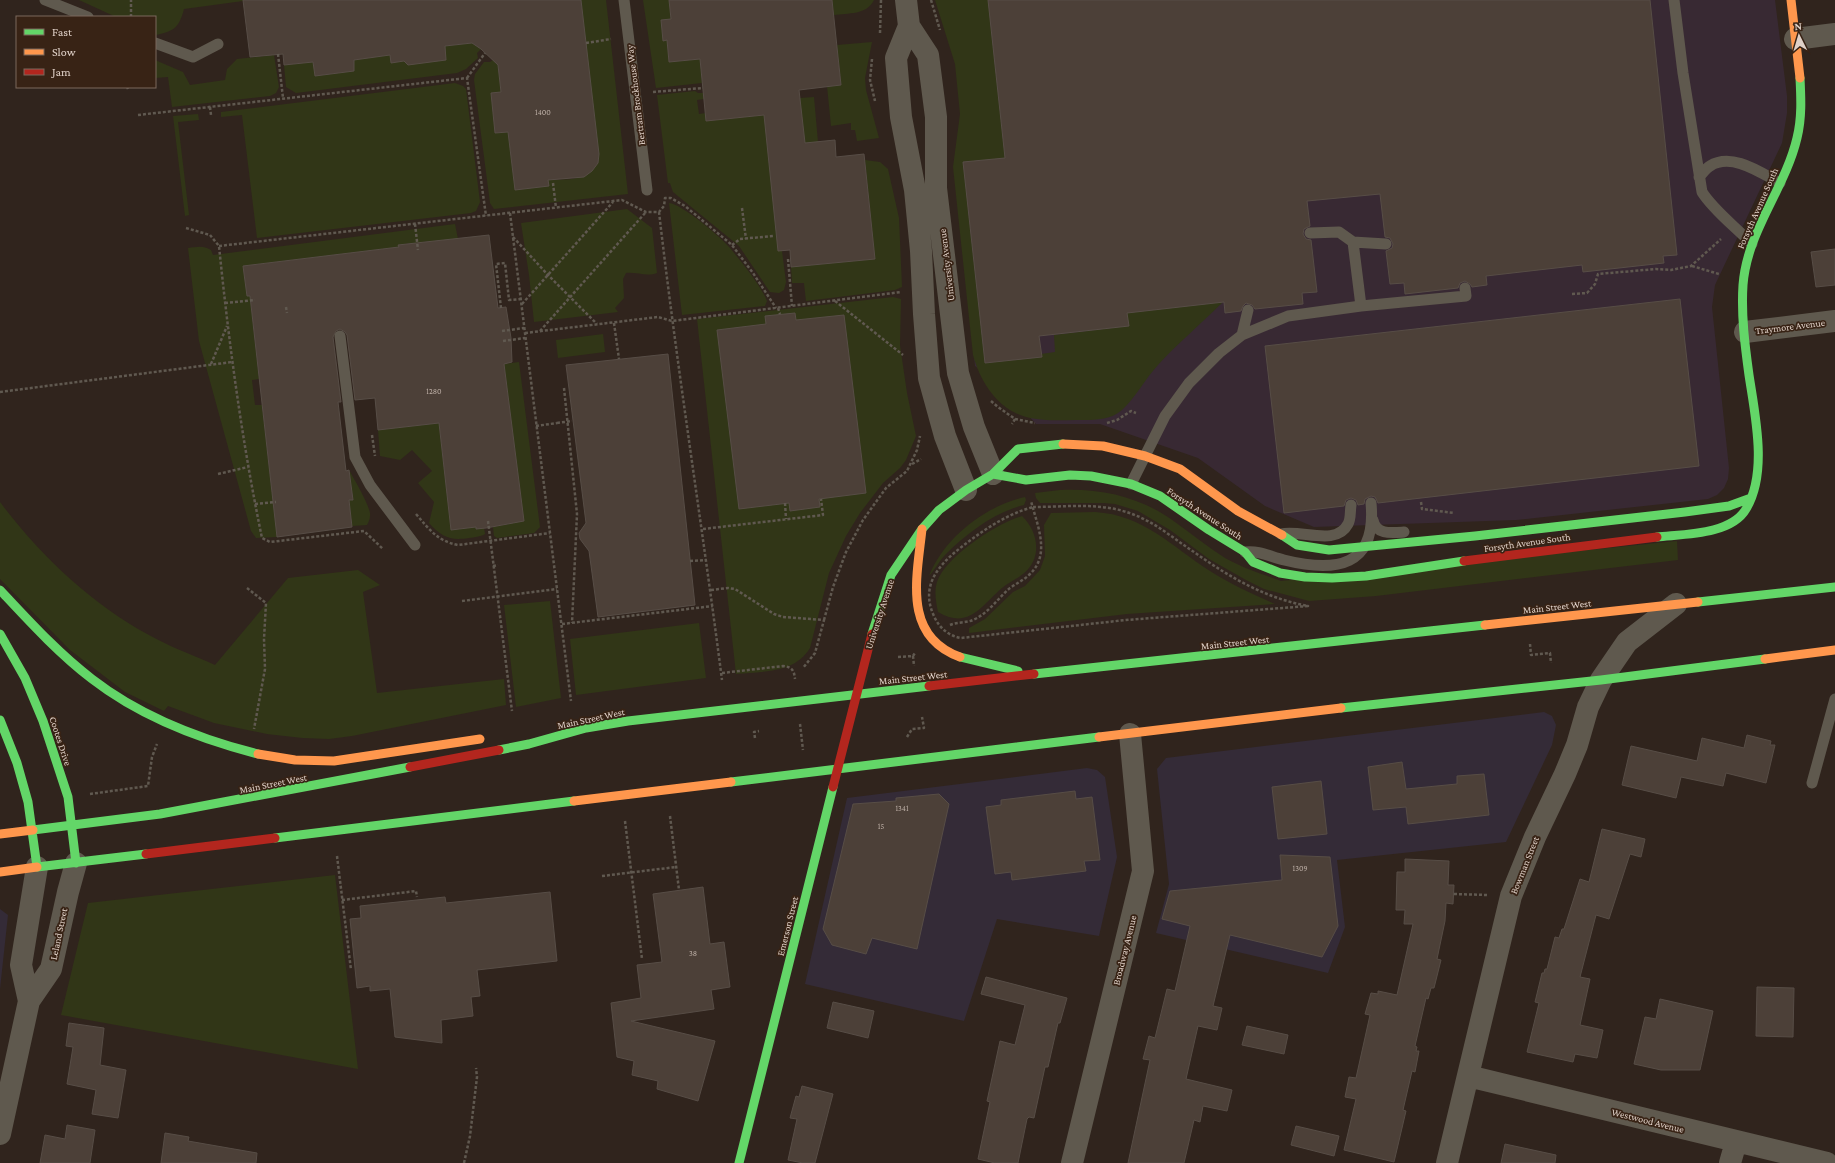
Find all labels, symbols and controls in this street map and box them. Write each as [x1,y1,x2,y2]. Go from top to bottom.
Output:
legend [16,16,156,88]
north arrow [1779,16,1819,56]
text: N [1794,20,1803,32]
text: Fast [52,25,73,39]
street label: Bertram Brockhouse Way [624,44,647,146]
text: Slow [52,45,76,59]
text: Jam [51,65,71,79]
house number: 1400 [535,108,551,117]
street label: Forsyth Avenue South [1735,166,1780,250]
street label: University Avenue [937,228,956,302]
street label: Traymore Avenue [1755,317,1826,336]
house number: 1280 [426,387,442,396]
street label: Forsyth Avenue South [1165,485,1245,542]
street label: Forsyth Avenue South [1483,531,1572,554]
street label: University Avenue [863,577,896,650]
street label: Main Street West [1522,597,1592,616]
street label: Main Street West [1200,633,1270,652]
street label: Main Street West [878,668,948,687]
street label: Main Street West [556,706,626,731]
street label: Cootes Drive [47,715,74,768]
street label: Main Street West [238,771,308,795]
house number: 1341 [895,804,909,813]
house number: 15 [878,822,884,831]
street label: Bowman Street [1508,834,1541,896]
house number: 1309 [1292,864,1308,873]
street label: Emerson Street [775,895,800,957]
street label: Leland Street [48,907,69,961]
street label: Broadway Avenue [1111,914,1139,986]
house number: 38 [689,949,697,958]
street label: Westwood Avenue [1611,1106,1686,1135]

